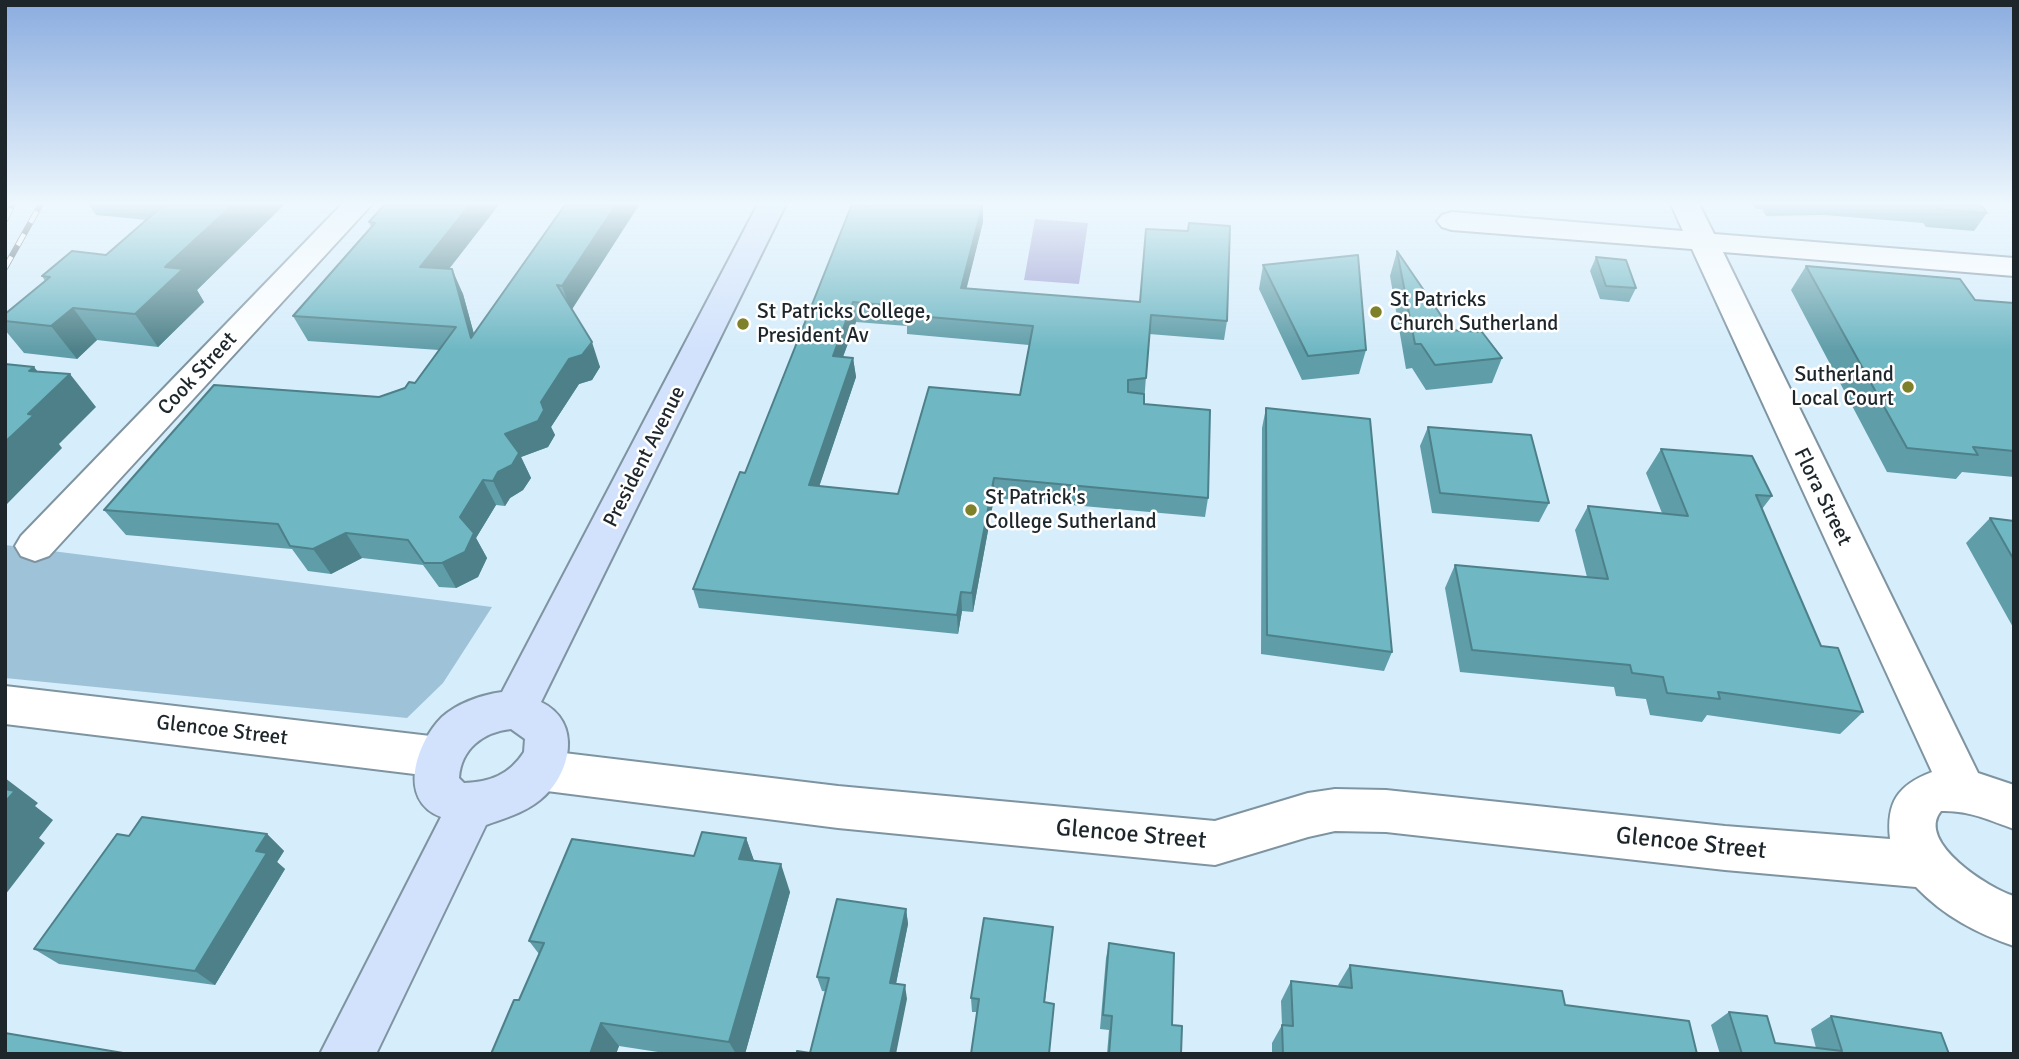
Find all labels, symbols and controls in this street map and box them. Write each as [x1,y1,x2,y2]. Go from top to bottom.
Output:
place label: St Patricks Church Sutherland [1390,287,1558,337]
place label: St Patricks College, President Av [757,299,931,349]
marker: St Patricks Church Sutherland [1368,304,1384,320]
marker: St Patricks College, President Av [735,316,751,332]
street label: Cook Street [153,327,243,421]
place label: Sutherland Local Court [1791,362,1894,412]
marker: Sutherland Local Court [1900,379,1916,395]
street label: President Avenue [599,382,691,532]
street label: Flora Street [1788,444,1856,550]
place label: St Patrick's College Sutherland [985,485,1157,535]
marker: St Patrick's College Sutherland [963,502,979,518]
street label: Glencoe Street [155,710,289,752]
street label: Glencoe Street [1055,814,1207,856]
street label: Glencoe Street [1614,822,1768,866]

